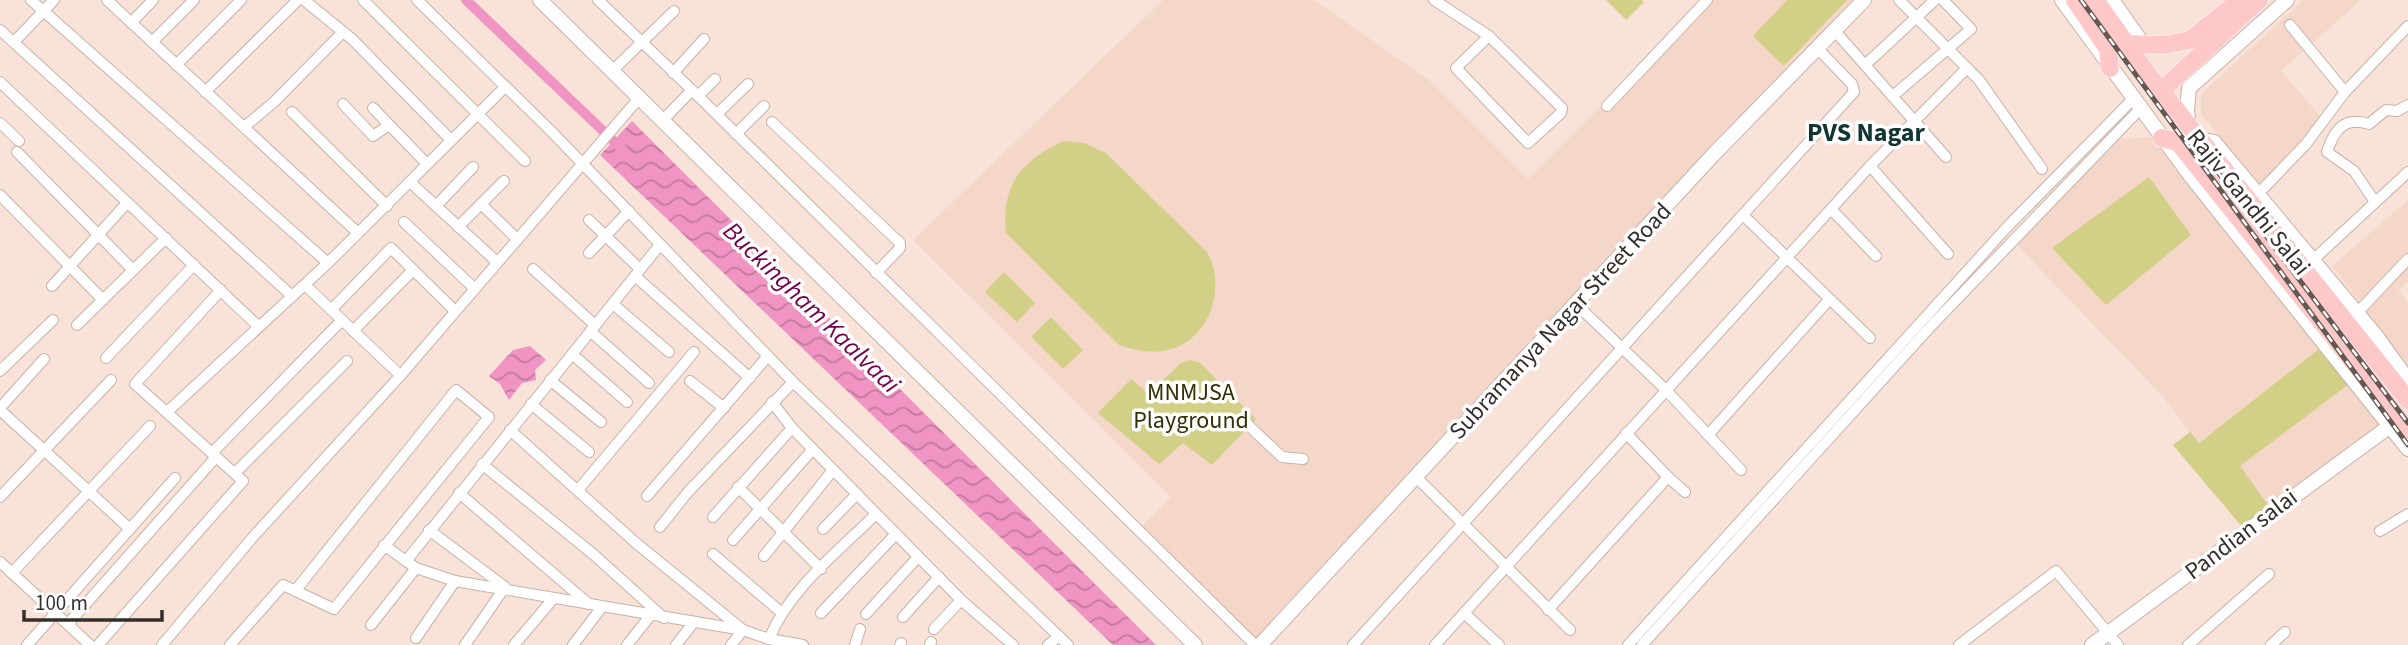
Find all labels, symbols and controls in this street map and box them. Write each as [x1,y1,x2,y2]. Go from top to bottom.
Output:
district label: PVS Nagar [1807,114,1926,151]
street label: Rajiv Gandhi Salai [2178,121,2319,283]
street label: Subramanya Nagar Street Road [1441,195,1680,448]
water label: Buckingham Kaalvaai [715,213,909,402]
park label: MNMJSA Playground [1133,375,1249,438]
street label: Pandian salai [2178,480,2305,588]
scale bar [24,578,163,622]
text: 100 m [35,588,88,618]

